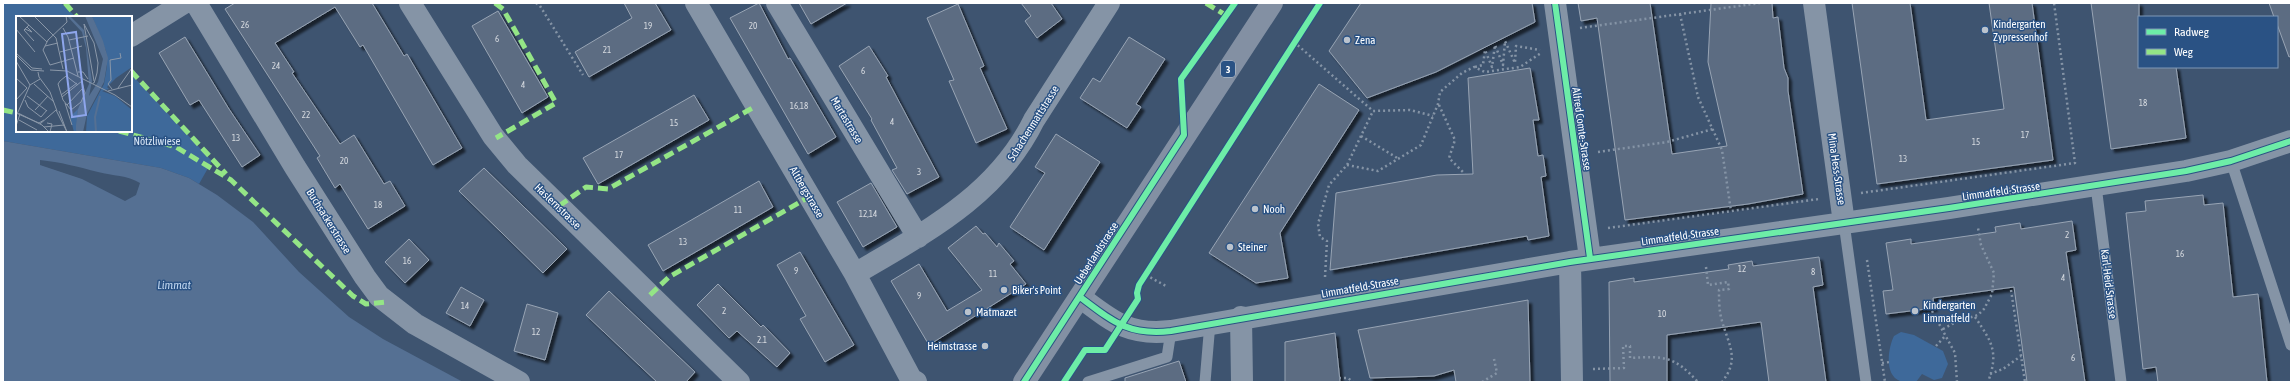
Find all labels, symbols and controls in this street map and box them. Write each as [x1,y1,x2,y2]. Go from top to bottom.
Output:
inset map [16,16,132,132]
legend [2138,16,2278,68]
place label: Kindergarten Zypressenhof [1993,18,2048,43]
house number: 26 [241,20,249,30]
house number: 19 [644,21,652,31]
house number: 20 [749,21,757,31]
marker: Kindergarten Zypressenhof [1980,25,1990,35]
text: Radweg [2174,25,2210,39]
house number: 6 [495,34,499,44]
place label: Zena [1355,34,1375,46]
marker: Zena [1342,35,1352,45]
house number: 21 [603,45,611,55]
text: Weg [2174,45,2194,59]
house number: 24 [272,61,280,71]
road number: 3 [1221,61,1235,77]
house number: 6 [861,66,865,76]
house number: 4 [521,80,525,90]
street label: Schachenmattstrasse [1005,83,1061,163]
street label: Alfred Comte-Strasse [1570,87,1594,171]
street label: Martastrasse [829,95,865,145]
house number: 18 [2139,98,2147,108]
house number: 16,18 [790,101,808,111]
house number: 22 [302,110,310,120]
house number: 4 [890,117,894,127]
house number: 15 [670,118,678,128]
house number: 17 [2021,130,2029,140]
street label: Mina Hess-Strasse [1826,132,1848,206]
house number: 13 [232,133,240,143]
park label: Nötzliwiese [133,135,181,147]
house number: 15 [1972,137,1980,147]
house number: 17 [615,150,623,160]
house number: 13 [1899,154,1907,164]
house number: 20 [340,156,348,166]
street label: Altbergstrasse [787,164,827,220]
house number: 3 [917,167,921,177]
street label: Limmatfeld-Strasse [1961,180,2041,202]
street label: Haslernstrasse [532,181,584,231]
street label: Buchsackerstrasse [304,187,354,255]
house number: 18 [374,200,382,210]
place label: Nooh [1263,203,1285,215]
marker: Nooh [1250,204,1260,214]
house number: 11 [734,205,742,215]
house number: 12,14 [859,209,877,219]
street label: Ueberlandstrasse [1072,220,1120,286]
street label: Limmatfeld-Strasse [1640,225,1720,247]
house number: 2 [2065,230,2069,240]
house number: 13 [679,237,687,247]
place label: Steiner [1238,241,1268,253]
marker: Steiner [1225,242,1235,252]
street label: Karl-Heid-Strasse [2099,249,2119,319]
house number: 16 [2176,249,2184,259]
house number: 16 [403,256,411,266]
house number: 12 [1738,264,1746,274]
house number: 9 [794,266,798,276]
house number: 8 [1811,267,1815,277]
house number: 11 [989,269,997,279]
house number: 4 [2061,273,2065,283]
street label: Limmatfeld-Strasse [1320,274,1400,300]
water label: Limmat [157,278,191,292]
place label: Biker's Point [1012,284,1061,296]
marker: Biker's Point [999,285,1009,295]
house number: 9 [917,291,921,301]
place label: Kindergarten Limmatfeld [1923,299,1976,324]
house number: 14 [461,301,469,311]
house number: 2 [722,306,726,316]
place label: Matmazet [976,306,1017,318]
marker: Kindergarten Limmatfeld [1910,306,1920,316]
marker: Matmazet [963,307,973,317]
house number: 10 [1658,309,1666,319]
house number: 12 [532,327,540,337]
house number: 2.1 [757,335,767,345]
place label: Heimstrasse [927,340,977,352]
marker: Heimstrasse [980,341,990,351]
house number: 6 [2071,353,2075,363]

